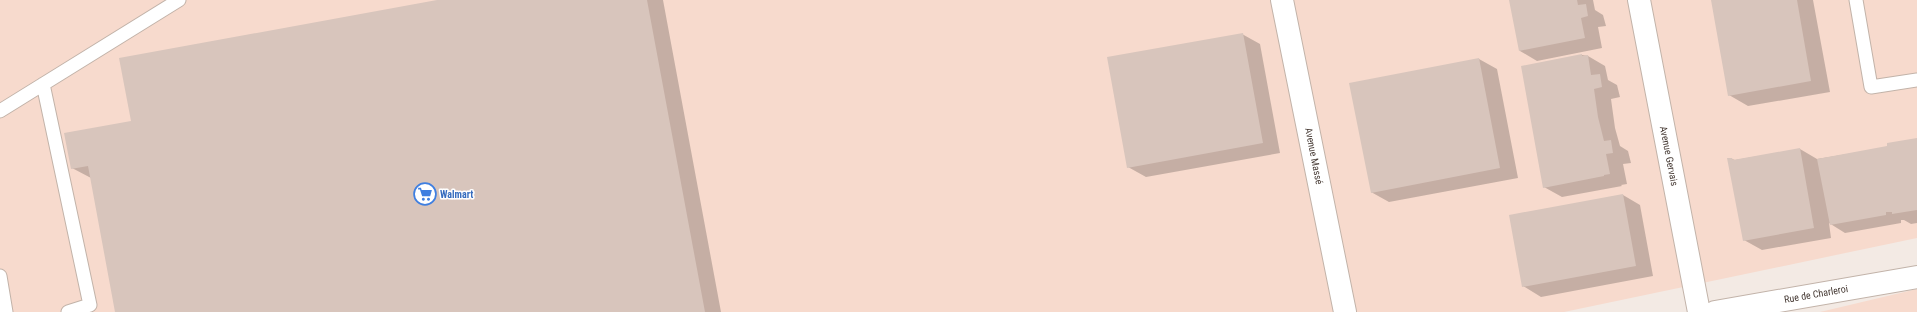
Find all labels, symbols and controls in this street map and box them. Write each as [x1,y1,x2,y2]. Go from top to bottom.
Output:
street label: Avenue Gervais [1658,125,1680,187]
street label: Avenue Massé [1303,127,1325,185]
supermarket icon: Walmart [412,181,438,207]
place label: Walmart [440,189,473,200]
street label: Rue de Charleroi [1783,283,1849,305]

